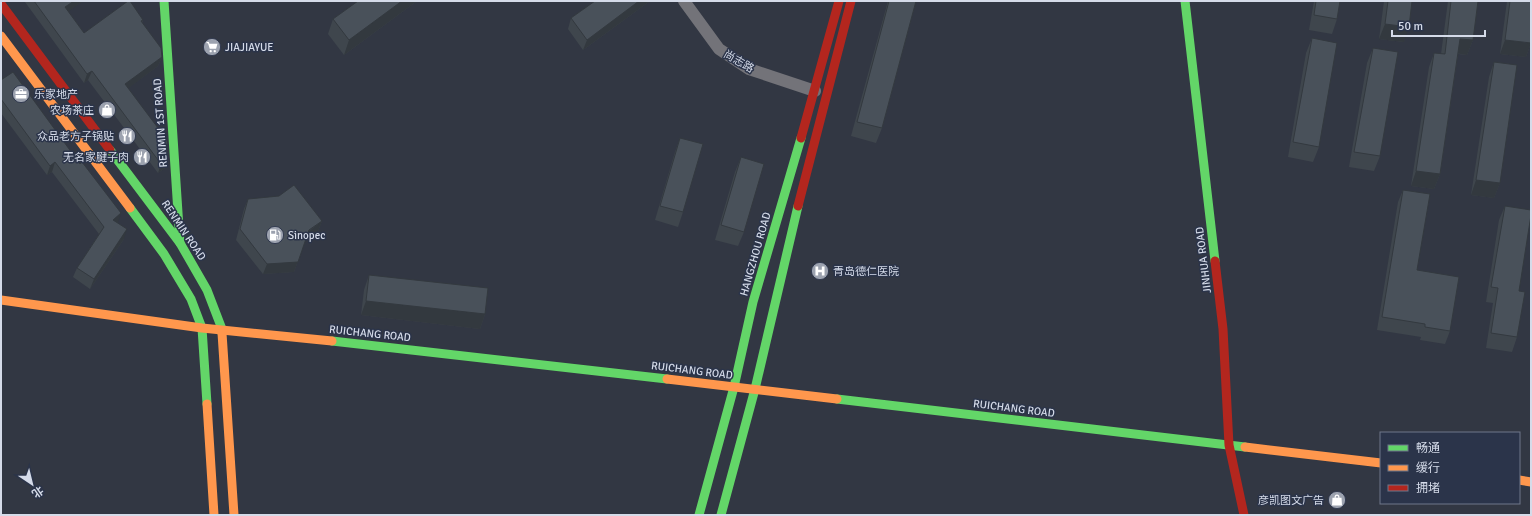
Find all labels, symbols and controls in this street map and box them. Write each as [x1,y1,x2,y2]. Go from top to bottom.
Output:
scale bar [1392,12,1485,38]
text: 50 m [1398,19,1423,34]
supermarket icon: JIAJIAYUE [202,37,222,57]
place label: JIAJIAYUE [225,41,274,54]
street label: 尚志路 [721,48,756,75]
street label: RENMIN 1ST ROAD [151,78,170,168]
office icon: 乐家地产 [11,84,31,104]
place label: 乐家地产 [34,88,78,101]
shop icon: 农场茶庄 [97,100,117,120]
place label: 农场茶庄 [50,104,94,117]
restaurant icon: 众品老方子锅贴 [117,126,137,146]
place label: 众品老方子锅贴 [37,130,114,143]
restaurant icon: 无名家腱子肉 [132,147,152,167]
place label: 无名家腱子肉 [63,151,129,164]
street label: RENMIN ROAD [159,198,208,263]
street label: HANGZHOU ROAD [737,211,774,298]
fuel station icon: Sinopec [265,225,285,245]
street label: JINHUA ROAD [1193,226,1214,294]
place label: Sinopec [288,229,325,242]
hospital icon: 青岛德仁医院 [810,261,830,281]
place label: 青岛德仁医院 [833,265,899,278]
street label: RUICHANG ROAD [328,323,411,344]
street label: RUICHANG ROAD [650,359,734,382]
street label: RUICHANG ROAD [972,397,1056,420]
legend [1380,432,1520,504]
text: 畅通 [1416,441,1440,456]
text: 缓行 [1416,461,1440,476]
north arrow [12,464,52,504]
text: 拥堵 [1416,481,1440,496]
text: 北 [29,483,46,500]
shop icon: 彦凯图文广告 [1327,490,1347,510]
place label: 彦凯图文广告 [1258,494,1324,507]

